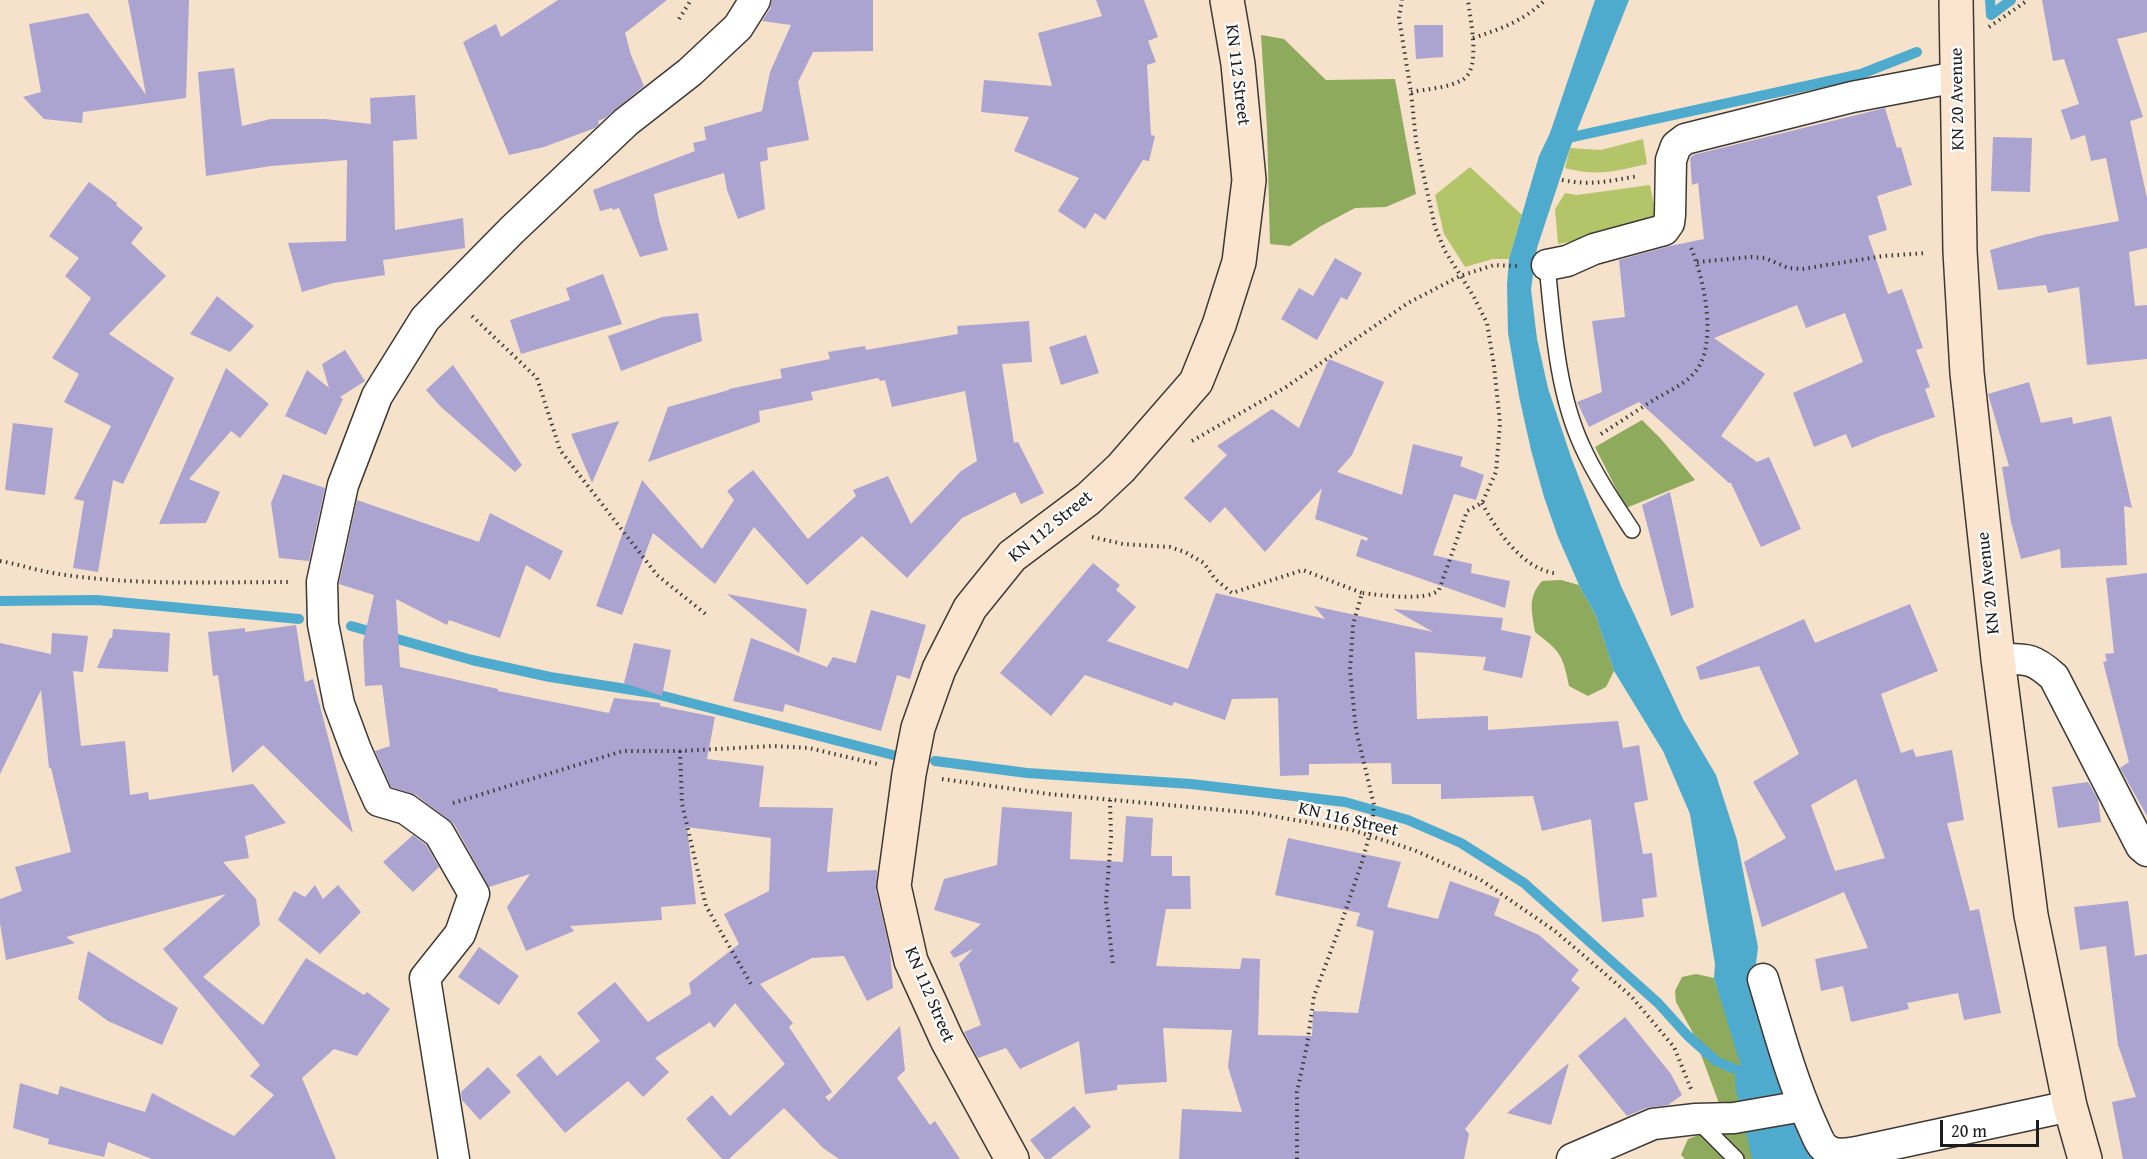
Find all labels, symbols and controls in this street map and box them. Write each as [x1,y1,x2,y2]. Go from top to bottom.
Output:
street label: KN 112 Street [1220,23,1254,127]
street label: KN 20 Avenue [1946,47,1970,151]
street label: KN 112 Street [1005,487,1097,567]
street label: KN 20 Avenue [1973,531,2005,635]
street label: KN 116 Street [1296,798,1400,842]
street label: KN 112 Street [899,944,959,1046]
scale bar [1943,1108,2042,1146]
text: 20 m [1951,1117,1987,1144]

